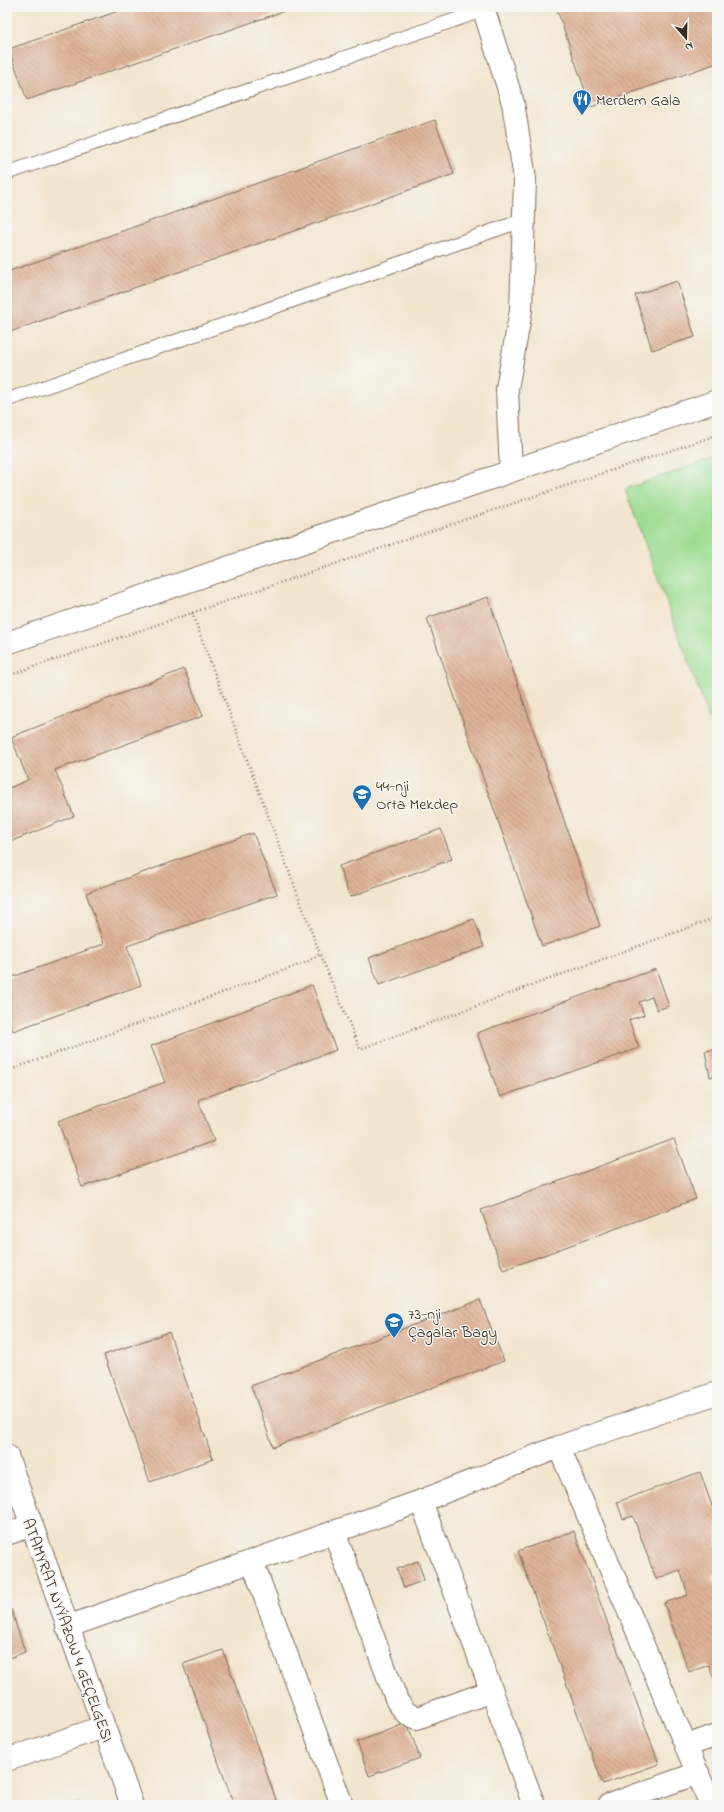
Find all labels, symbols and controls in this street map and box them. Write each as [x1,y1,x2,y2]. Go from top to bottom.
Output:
north arrow [666,18,706,58]
text: N [683,38,695,55]
restaurant icon: Merdem Gala [571,88,593,116]
place label: Merdem Gala [596,89,680,113]
place label: 44-nji Orta Mekdep [376,775,459,817]
school or university icon: 44-nji Orta Mekdep [351,783,373,811]
place label: 73-nji Çagalar Bagy [408,1303,497,1345]
school or university icon: 73-nji Çagalar Bagy [383,1311,405,1339]
street label: ATAMYRAT NYÝAZOW 4 GEÇELGESI [15,1515,119,1746]

